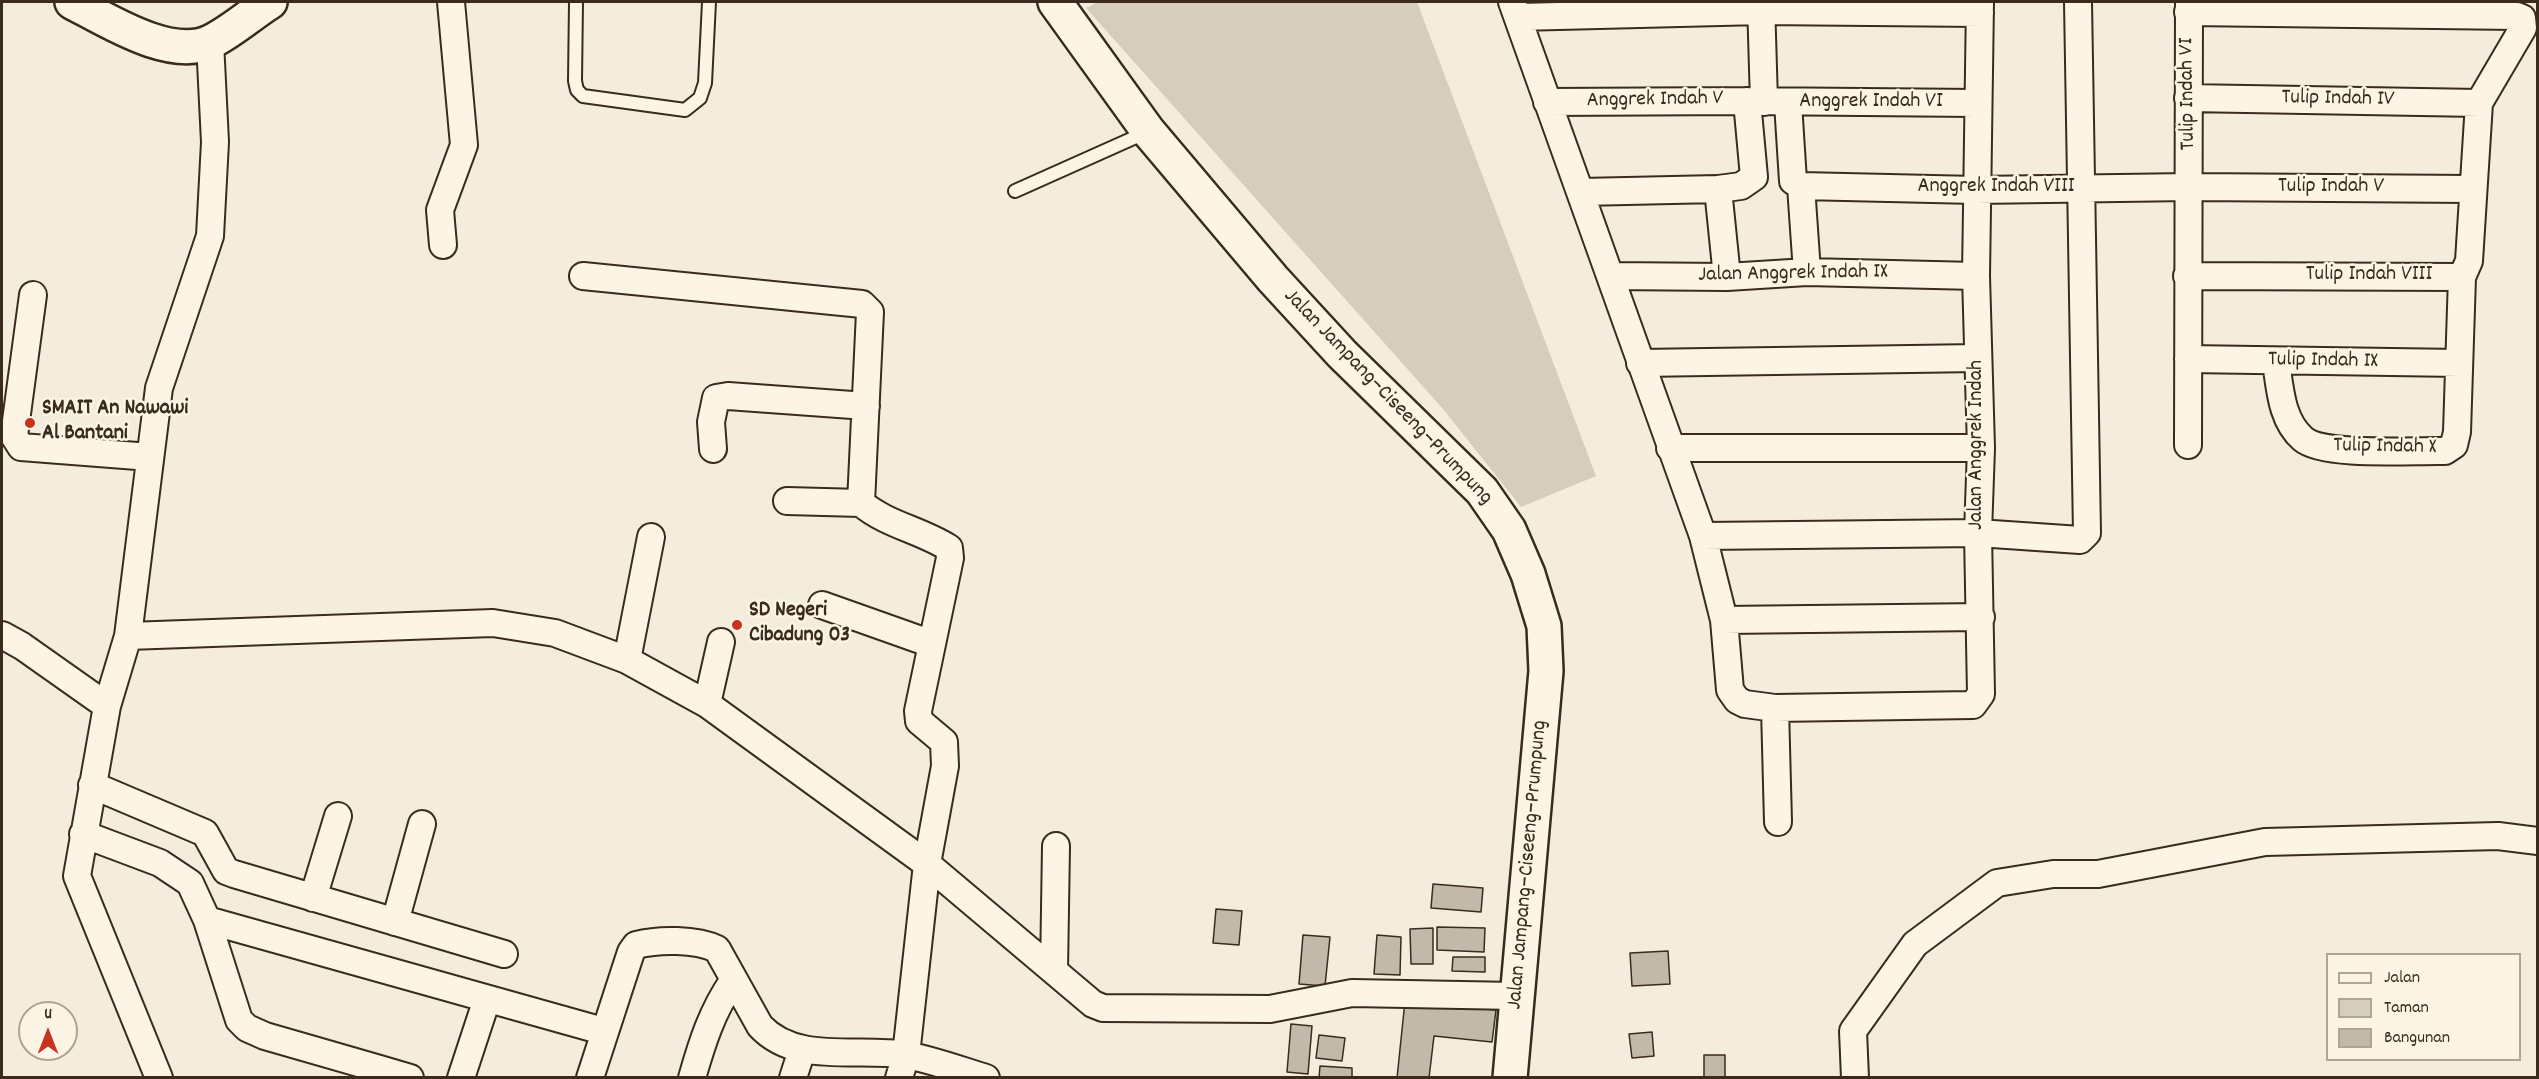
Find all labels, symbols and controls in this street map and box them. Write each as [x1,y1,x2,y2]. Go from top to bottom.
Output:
street label: Tulip Indah VI [2175,37,2203,151]
street label: Tulip Indah IV [2281,86,2395,114]
street label: Anggrek Indah V [1586,87,1724,115]
street label: Anggrek Indah VI [1799,90,1943,116]
street label: Anggrek Indah VIII [1917,175,2075,201]
street label: Tulip Indah V [2278,175,2384,201]
street label: Jalan Anggrek Indah IX [1698,260,1888,290]
street label: Tulip Indah VIII [2306,263,2432,289]
street label: Jalan Jampang–Ciseeng–Prumpung [1277,284,1497,512]
street label: Tulip Indah IX [2268,348,2378,376]
street label: Jalan Anggrek Indah [1965,360,1991,530]
place label: SMAIT An Nawawi Al Bantani [42,397,188,448]
marker: SMAIT An Nawawi Al Bantani [23,416,37,430]
street label: Tulip Indah X [2333,434,2437,462]
place label: SD Negeri Cibadung 03 [749,599,850,650]
marker: SD Negeri Cibadung 03 [730,618,744,632]
street label: Jalan Jampang–Ciseeng–Prumpung [1503,719,1555,1011]
legend [2326,953,2521,1061]
text: Jalan [2384,966,2420,991]
text: Taman [2384,996,2429,1021]
north arrow [18,1001,78,1061]
text: U [44,1003,52,1026]
text: Bangunan [2384,1026,2450,1051]

